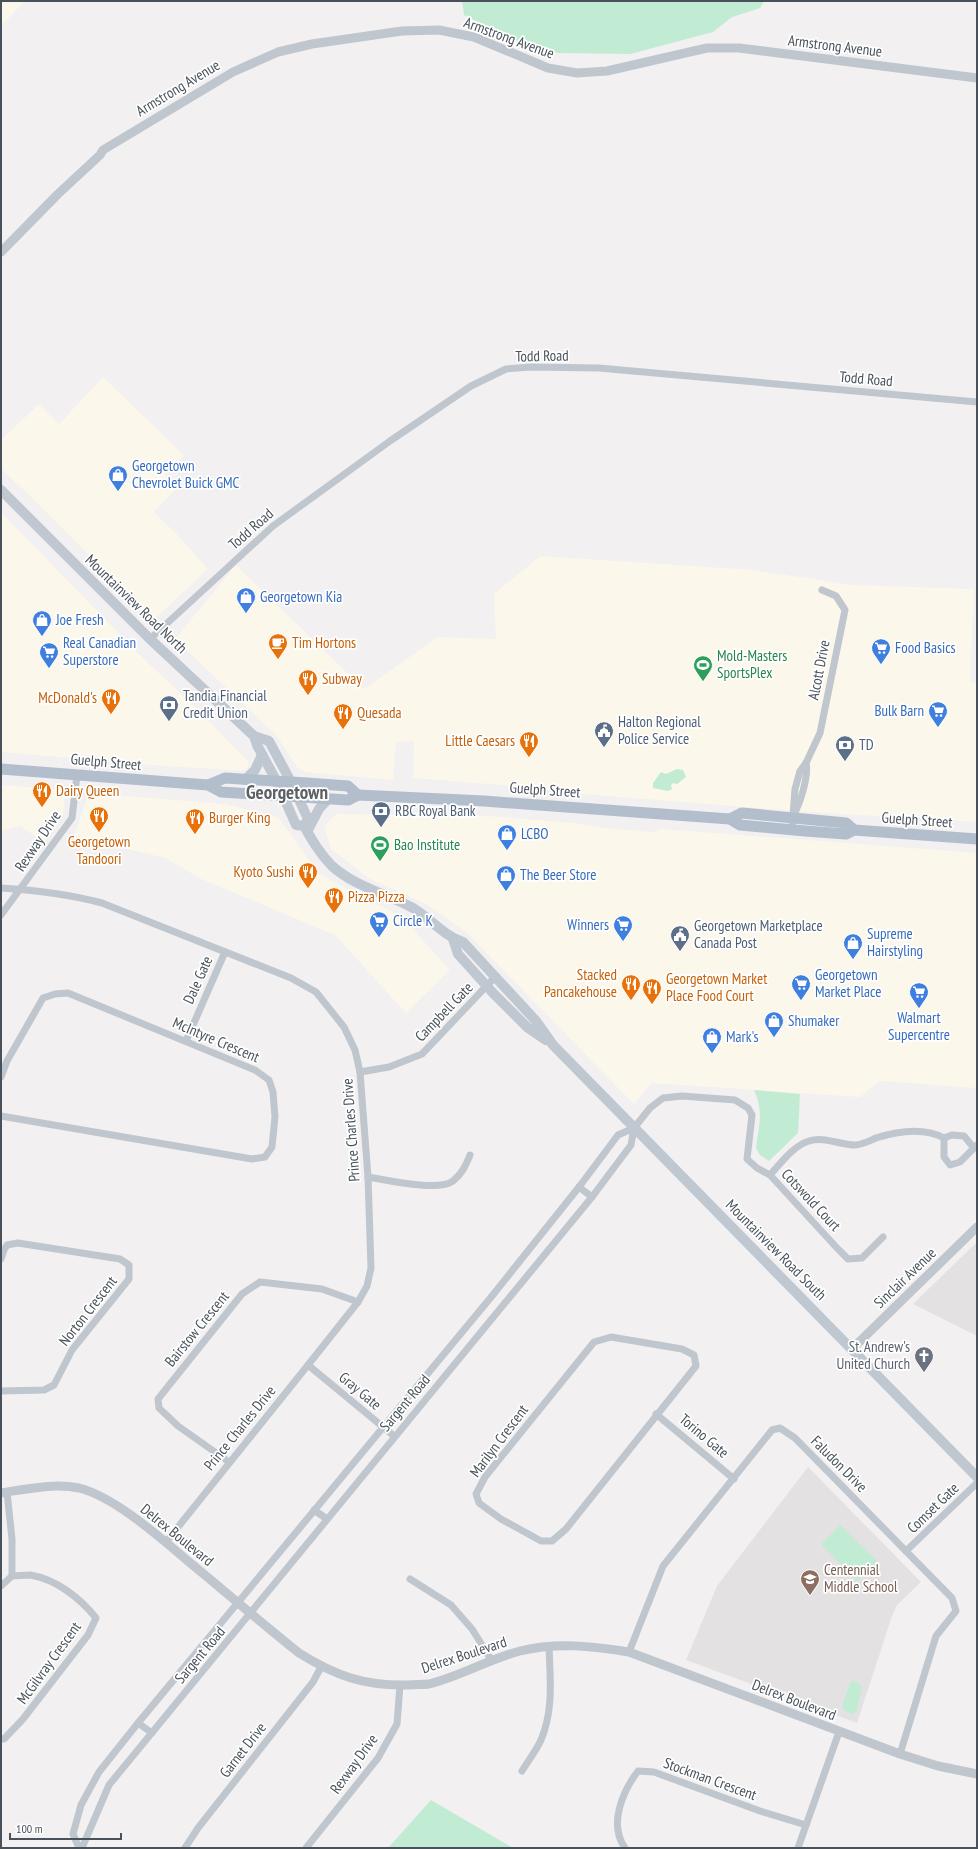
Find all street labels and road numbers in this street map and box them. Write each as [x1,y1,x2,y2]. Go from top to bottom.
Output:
street label: Armstrong Avenue [462,12,557,63]
street label: Armstrong Avenue [787,30,883,61]
street label: Armstrong Avenue [132,55,223,120]
street label: Todd Road [515,346,569,365]
street label: Todd Road [839,367,893,390]
street label: Todd Road [224,504,277,553]
street label: Mountainview Road North [81,550,191,657]
street label: Alcott Drive [803,638,834,702]
street label: Guelph Street [70,749,142,774]
street label: Guelph Street [509,778,581,801]
street label: Rexway Drive [10,807,65,875]
street label: Guelph Street [881,808,953,831]
street label: Dale Gate [179,953,216,1007]
street label: Campbell Gate [411,978,477,1045]
street label: McIntyre Crescent [170,1013,262,1066]
street label: Prince Charles Drive [337,1078,364,1182]
street label: Cotswold Court [778,1164,845,1235]
street label: Mountainview Road South [722,1195,831,1304]
street label: Sinclair Avenue [870,1243,940,1312]
street label: Norton Crescent [54,1272,121,1349]
street label: Bairstow Crescent [160,1287,233,1370]
street label: Gray Gate [335,1367,385,1414]
street label: Sargent Road [375,1370,434,1435]
street label: Prince Charles Drive [200,1381,280,1474]
street label: Marilyn Crescent [465,1401,532,1481]
street label: Torino Gate [676,1409,733,1462]
street label: Faludon Drive [807,1431,872,1496]
street label: Comset Gate [903,1478,963,1537]
street label: Delrex Boulevard [137,1499,218,1570]
street label: McGilvray Crescent [12,1618,85,1708]
street label: Sargent Road [170,1622,229,1687]
street label: Delrex Boulevard [419,1632,509,1677]
street label: Delrex Boulevard [749,1675,839,1724]
street label: Garnet Drive [215,1718,270,1781]
street label: Rexway Drive [326,1730,382,1797]
street label: Stockman Crescent [661,1753,759,1804]

